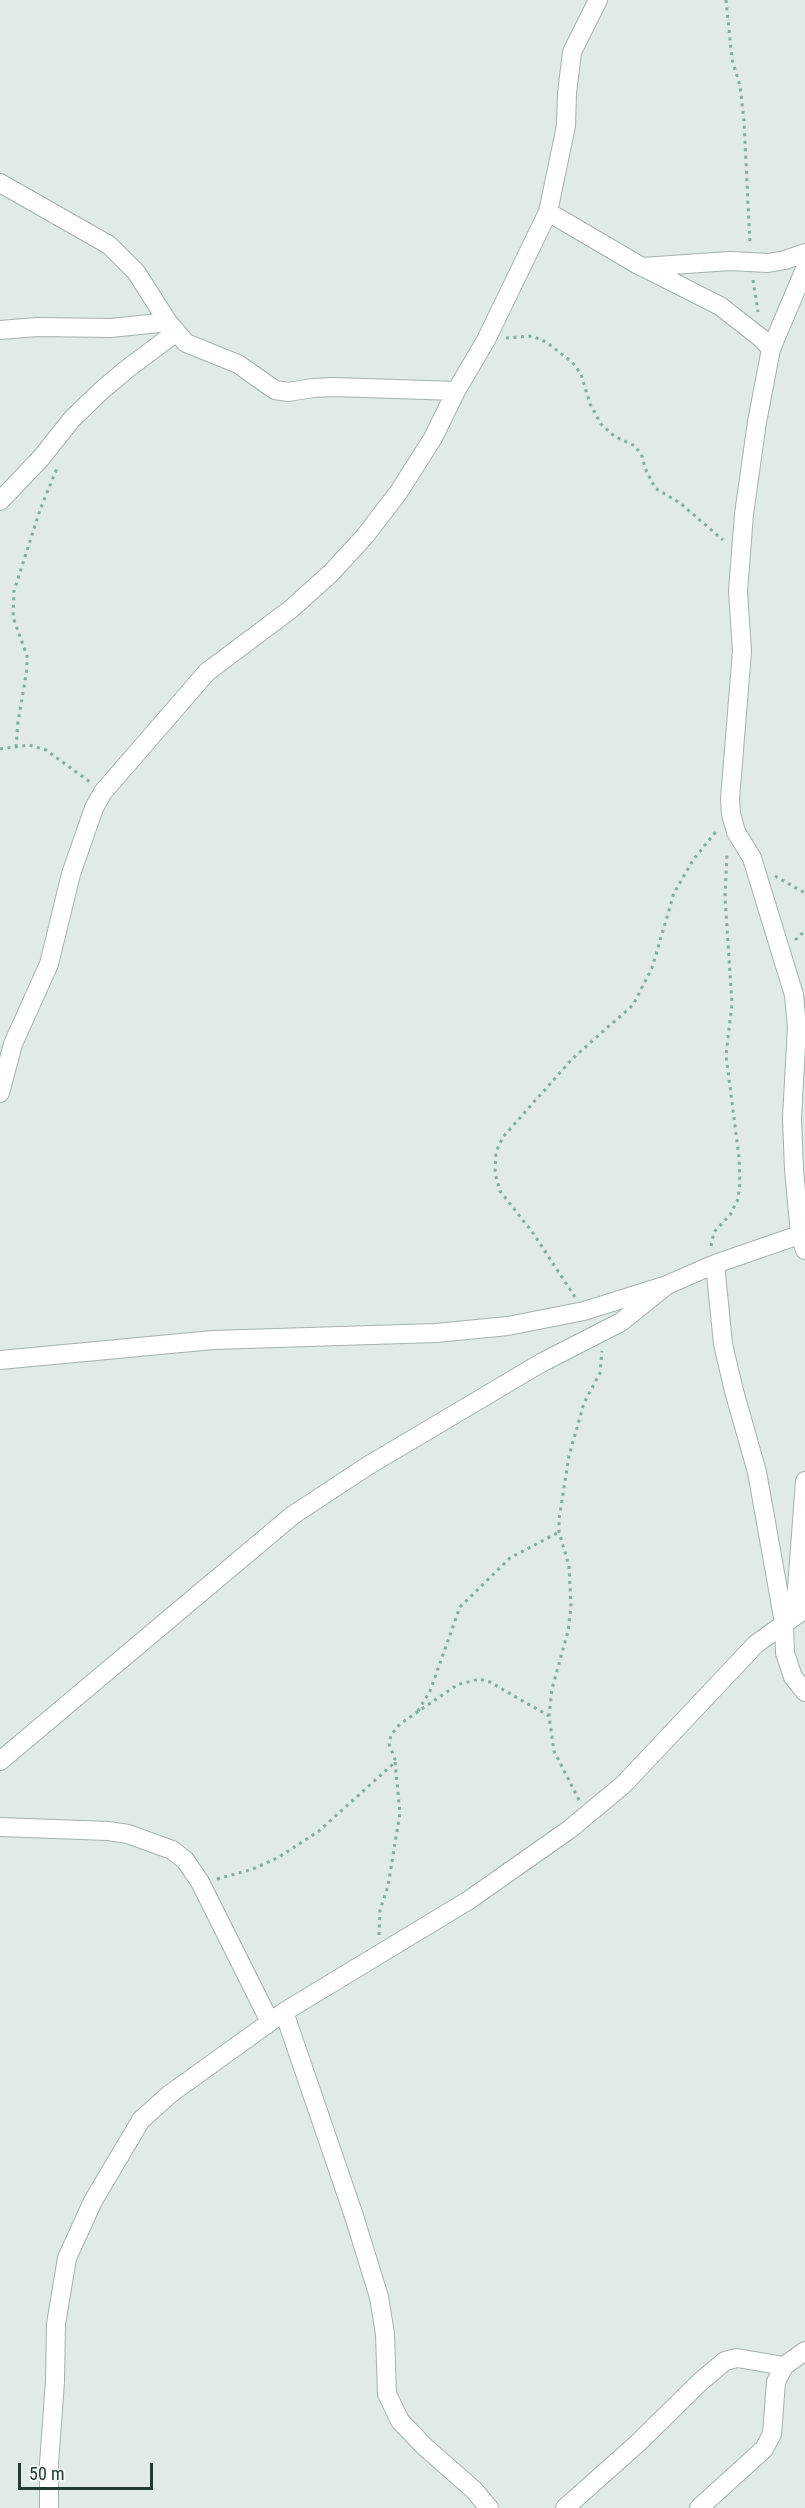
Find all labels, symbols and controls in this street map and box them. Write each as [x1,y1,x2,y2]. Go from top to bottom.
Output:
scale bar [21,2451,156,2489]
text: 50 m [29,2463,64,2484]

